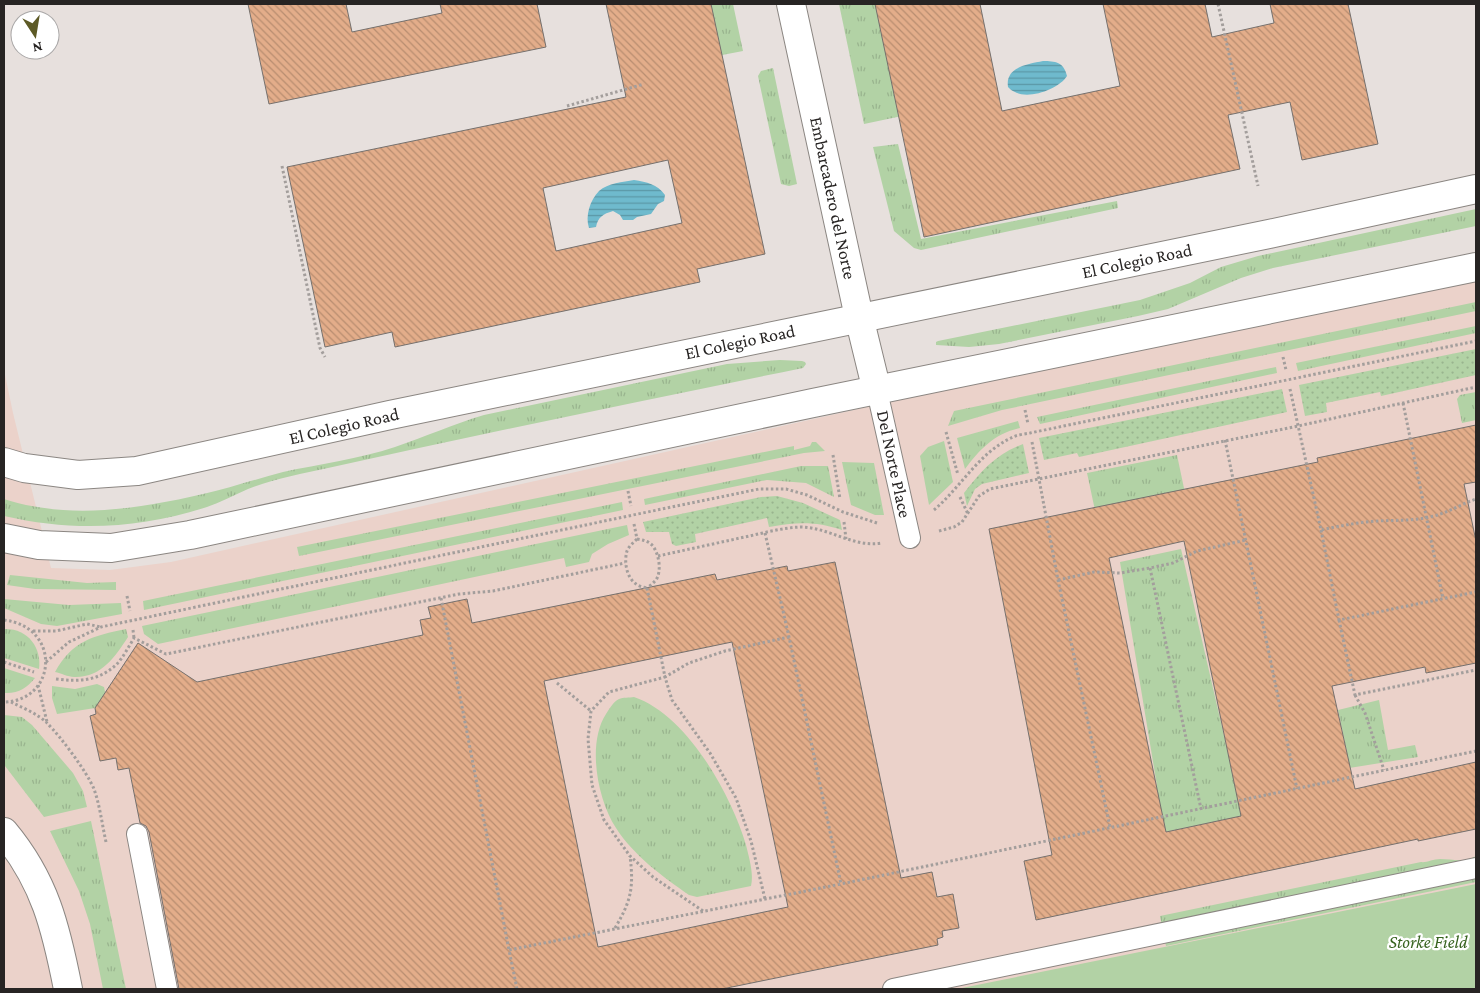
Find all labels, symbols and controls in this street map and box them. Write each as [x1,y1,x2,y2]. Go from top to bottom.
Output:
north arrow [10,10,60,60]
text: N [31,39,44,57]
street label: Embarcadero del Norte [806,115,860,281]
street label: El Colegio Road [1080,239,1194,282]
street label: El Colegio Road [683,320,797,363]
street label: El Colegio Road [287,404,401,448]
street label: Del Norte Place [873,408,915,520]
park label: Storke Field [1389,932,1468,952]

